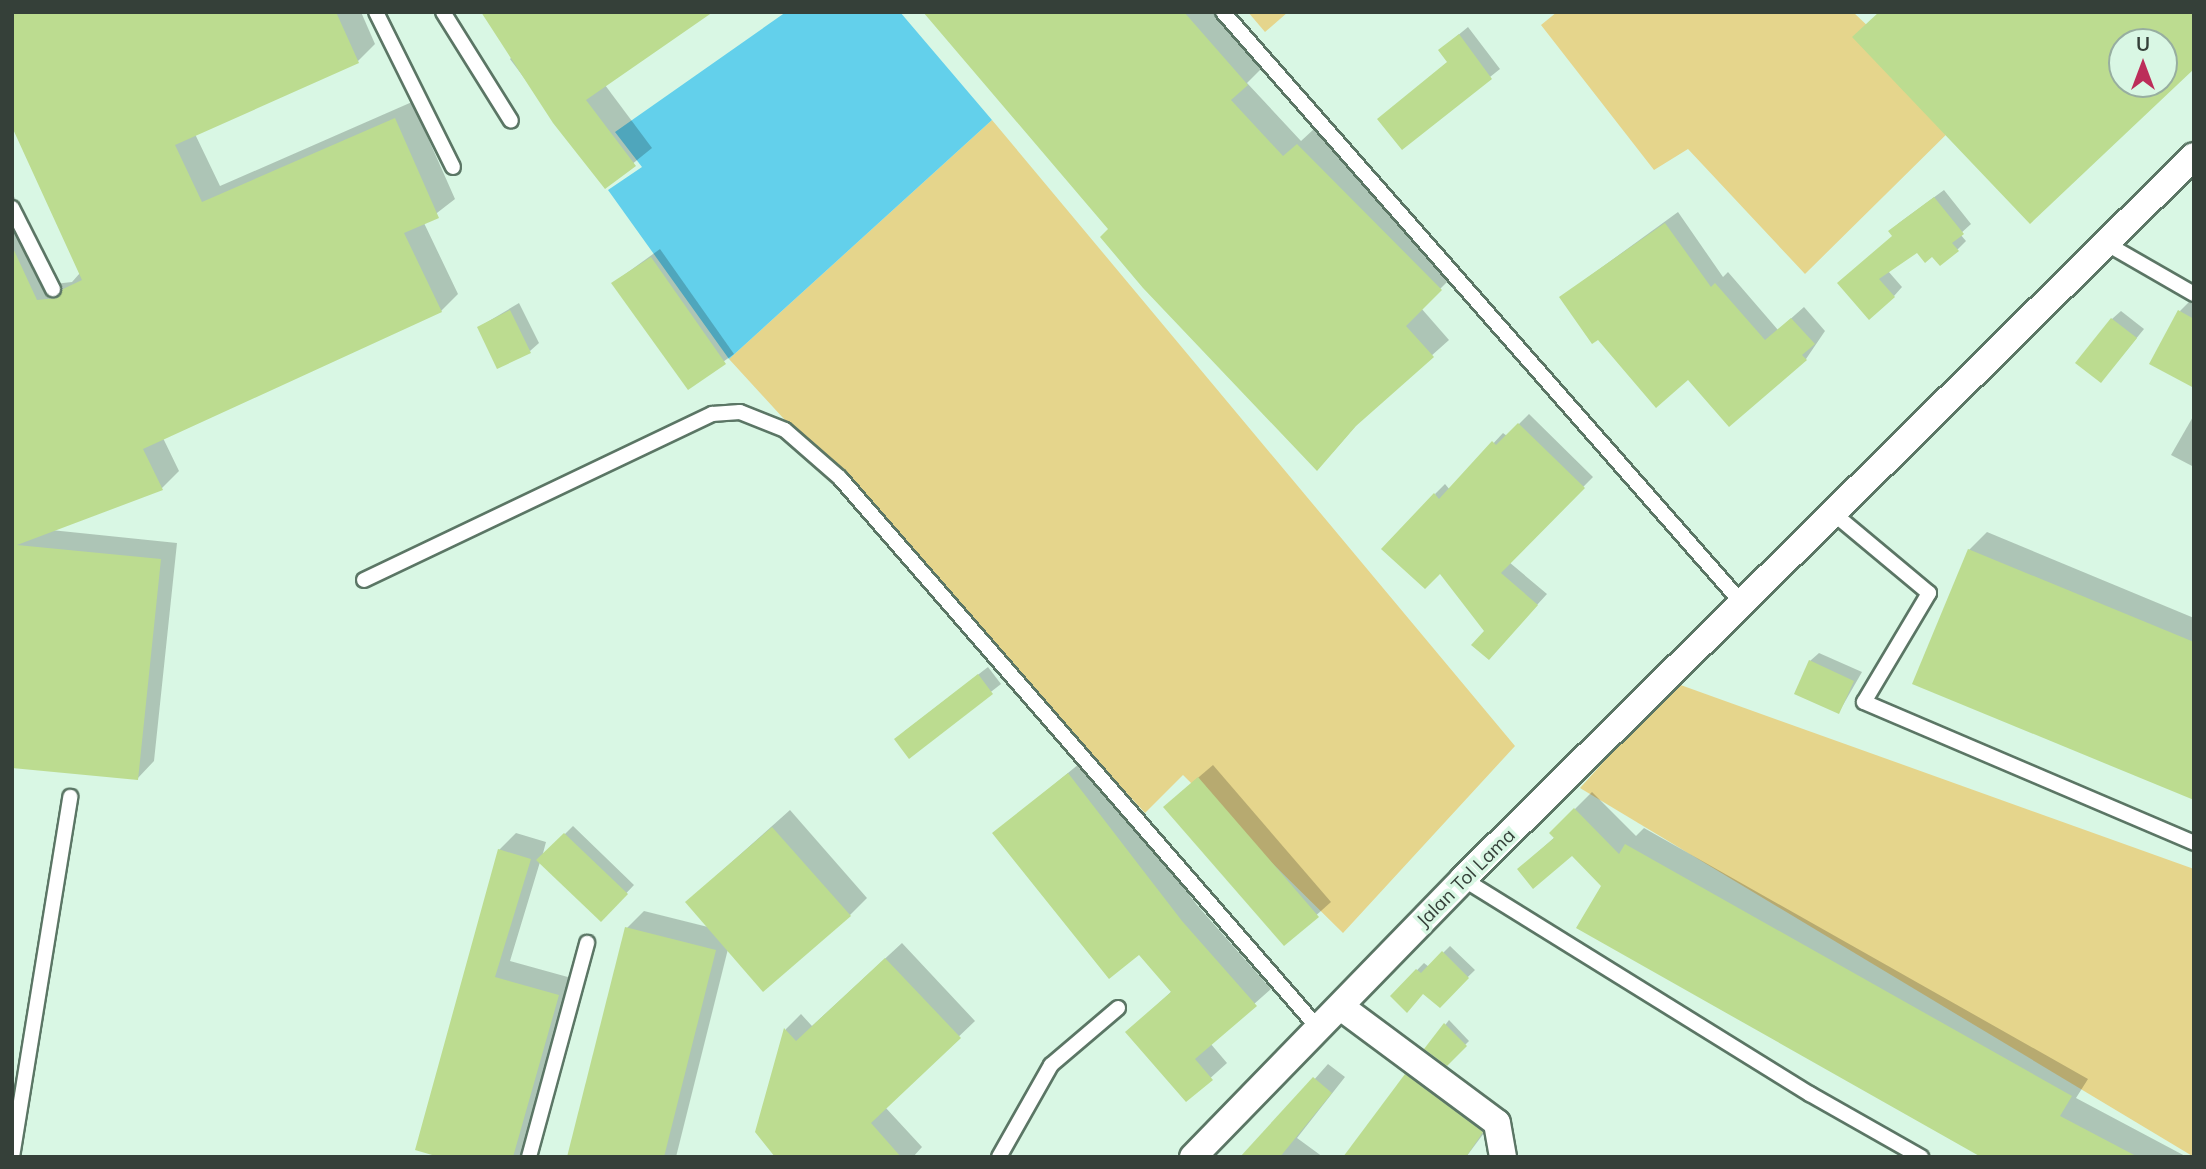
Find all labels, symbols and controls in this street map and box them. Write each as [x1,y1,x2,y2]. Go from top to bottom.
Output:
north arrow [2108,28,2178,98]
text: U [2136,32,2150,56]
street label: Jalan Tol Lama [1412,824,1520,932]

